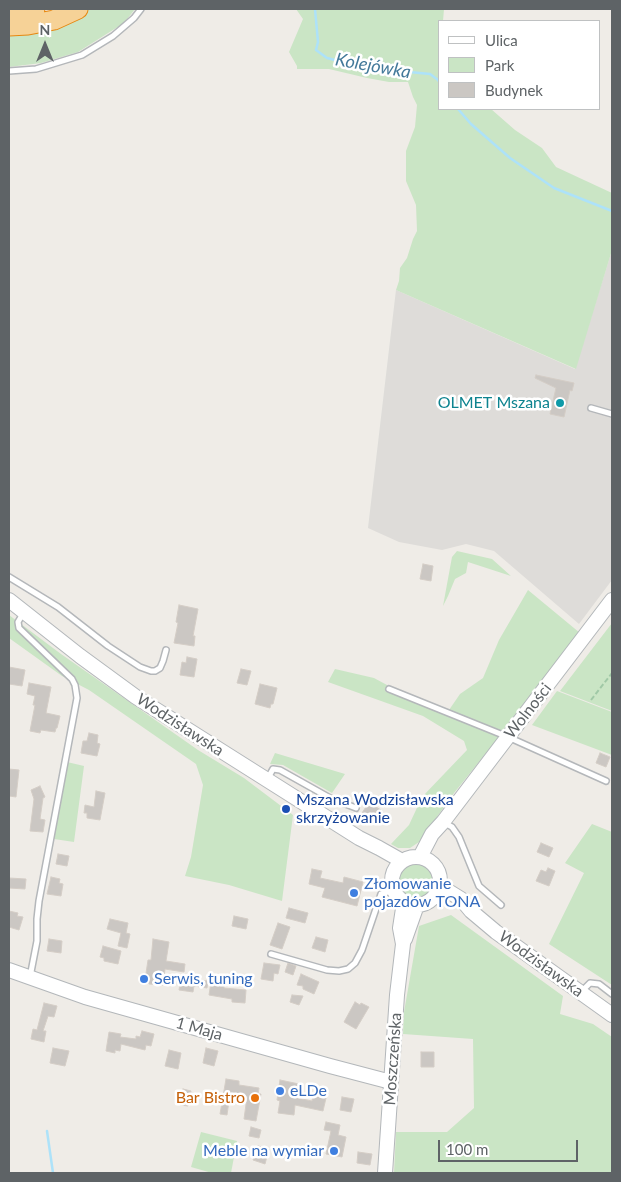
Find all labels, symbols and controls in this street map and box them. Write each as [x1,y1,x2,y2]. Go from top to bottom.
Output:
north arrow [20,20,70,70]
legend [438,20,601,110]
text: N [40,21,50,38]
text: Ulica [485,31,518,49]
water label: Kolejówka [334,49,412,83]
text: Park [485,56,514,74]
text: Budynek [485,81,543,99]
place label: OLMET Mszana [438,393,550,413]
marker: OLMET Mszana [554,397,566,409]
street label: Wolności [500,680,556,742]
street label: Wodzisławska [133,690,227,760]
place label: Mszana Wodzisławska skrzyżowanie [296,790,454,828]
marker: Mszana Wodzisławska skrzyżowanie [280,803,292,815]
place label: Złomowanie pojazdów TONA [364,874,480,912]
marker: Złomowanie pojazdów TONA [348,887,360,899]
street label: Wodzisławska [495,927,587,1001]
place label: Serwis, tuning [154,969,253,989]
marker: Serwis, tuning [138,973,150,985]
street label: Moszczeńska [380,1012,406,1106]
street label: 1 Maja [173,1013,225,1045]
place label: eLDe [290,1081,327,1101]
marker: eLDe [274,1085,286,1097]
place label: Bar Bistro [176,1088,245,1108]
marker: Bar Bistro [249,1092,261,1104]
scale bar [441,1130,581,1162]
text: 100 m [446,1140,488,1158]
place label: Meble na wymiar [203,1141,324,1161]
marker: Meble na wymiar [328,1145,340,1157]

